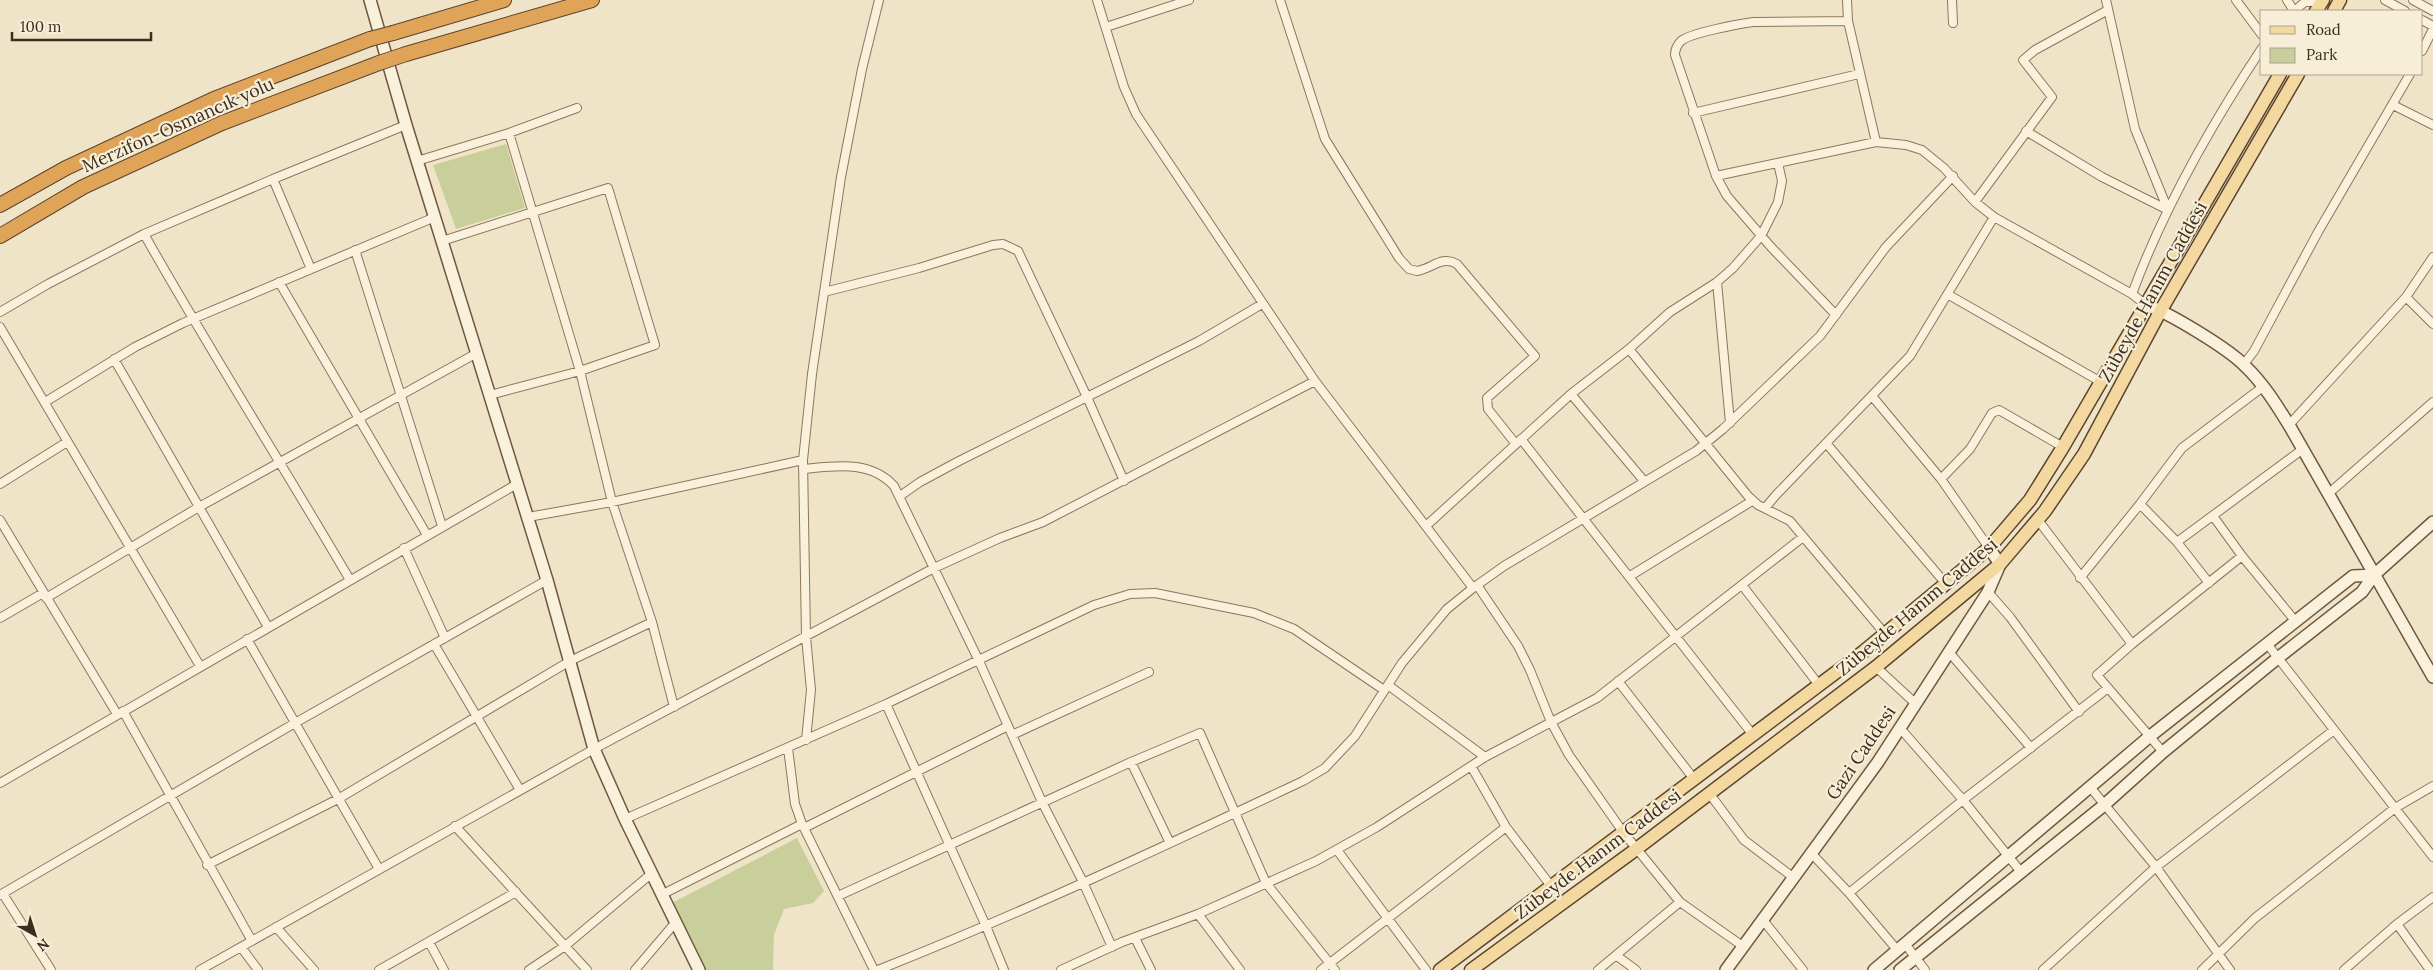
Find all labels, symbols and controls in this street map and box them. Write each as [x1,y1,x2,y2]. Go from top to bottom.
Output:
scale bar [12,10,151,42]
legend [2260,10,2423,75]
text: 100 m [20,17,61,36]
text: Road [2306,20,2341,39]
text: Park [2306,45,2337,64]
street label: Merzifon-Osmancık yolu [78,72,278,177]
street label: Zübeyde Hanım Caddesi [2093,197,2212,386]
street label: Zübeyde Hanım Caddesi [1832,533,2002,681]
street label: Gazi Caddesi [1821,701,1900,804]
street label: Zübeyde Hanım Caddesi [1510,783,1686,924]
north arrow [10,910,60,960]
text: N [33,935,53,956]

